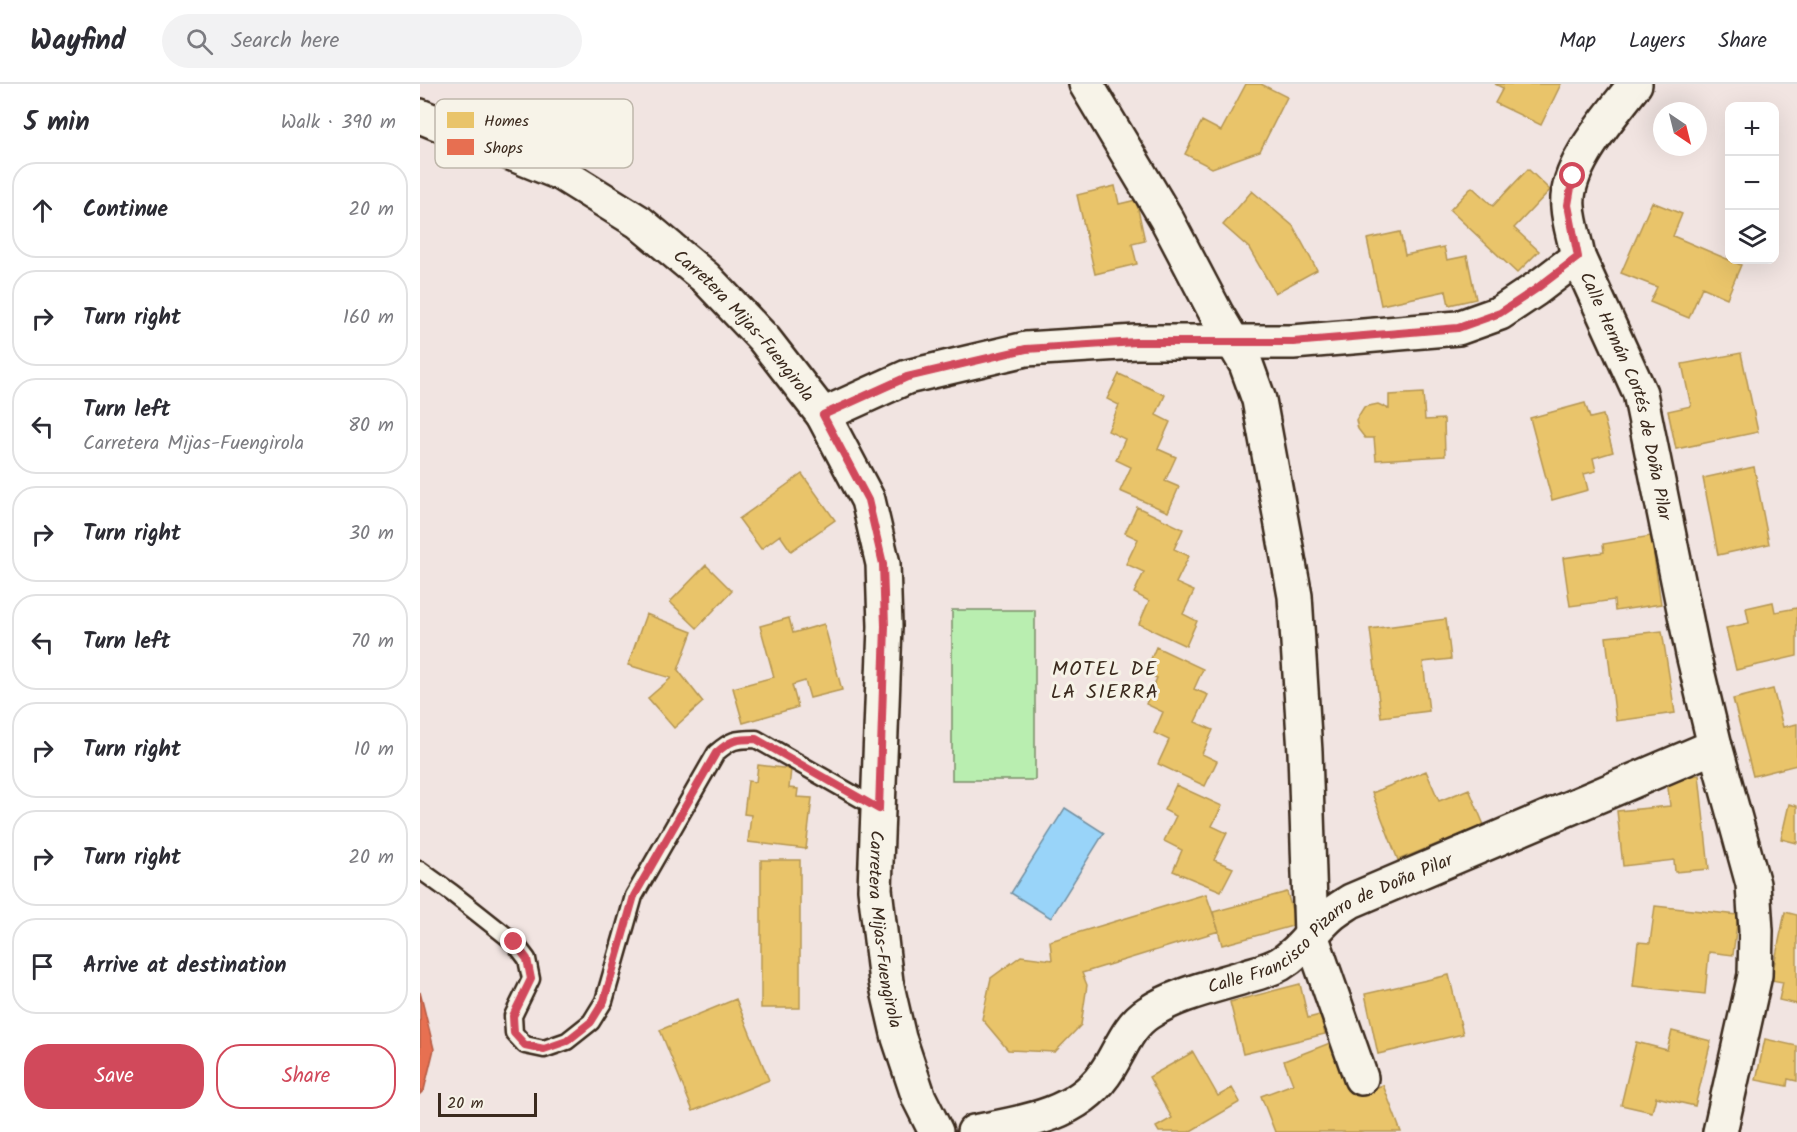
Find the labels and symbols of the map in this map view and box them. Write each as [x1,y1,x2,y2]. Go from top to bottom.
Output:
legend [435,99,633,168]
north arrow [1653,102,1707,156]
text: Homes [484,109,529,134]
text: Shops [484,136,523,161]
route start [1559,162,1585,188]
street label: Carretera Mijas-Fuengirola [666,243,821,409]
street label: Calle Hernán Cortés de Doña Pilar [1571,267,1679,524]
district label: MOTEL DE LA SIERRA [1051,654,1159,709]
street label: Carretera Mijas-Fuengirola [859,830,909,1031]
street label: Calle Francisco Pizarro de Doña Pilar [1204,846,1459,1003]
route end [500,928,526,954]
scale bar [438,1090,537,1118]

